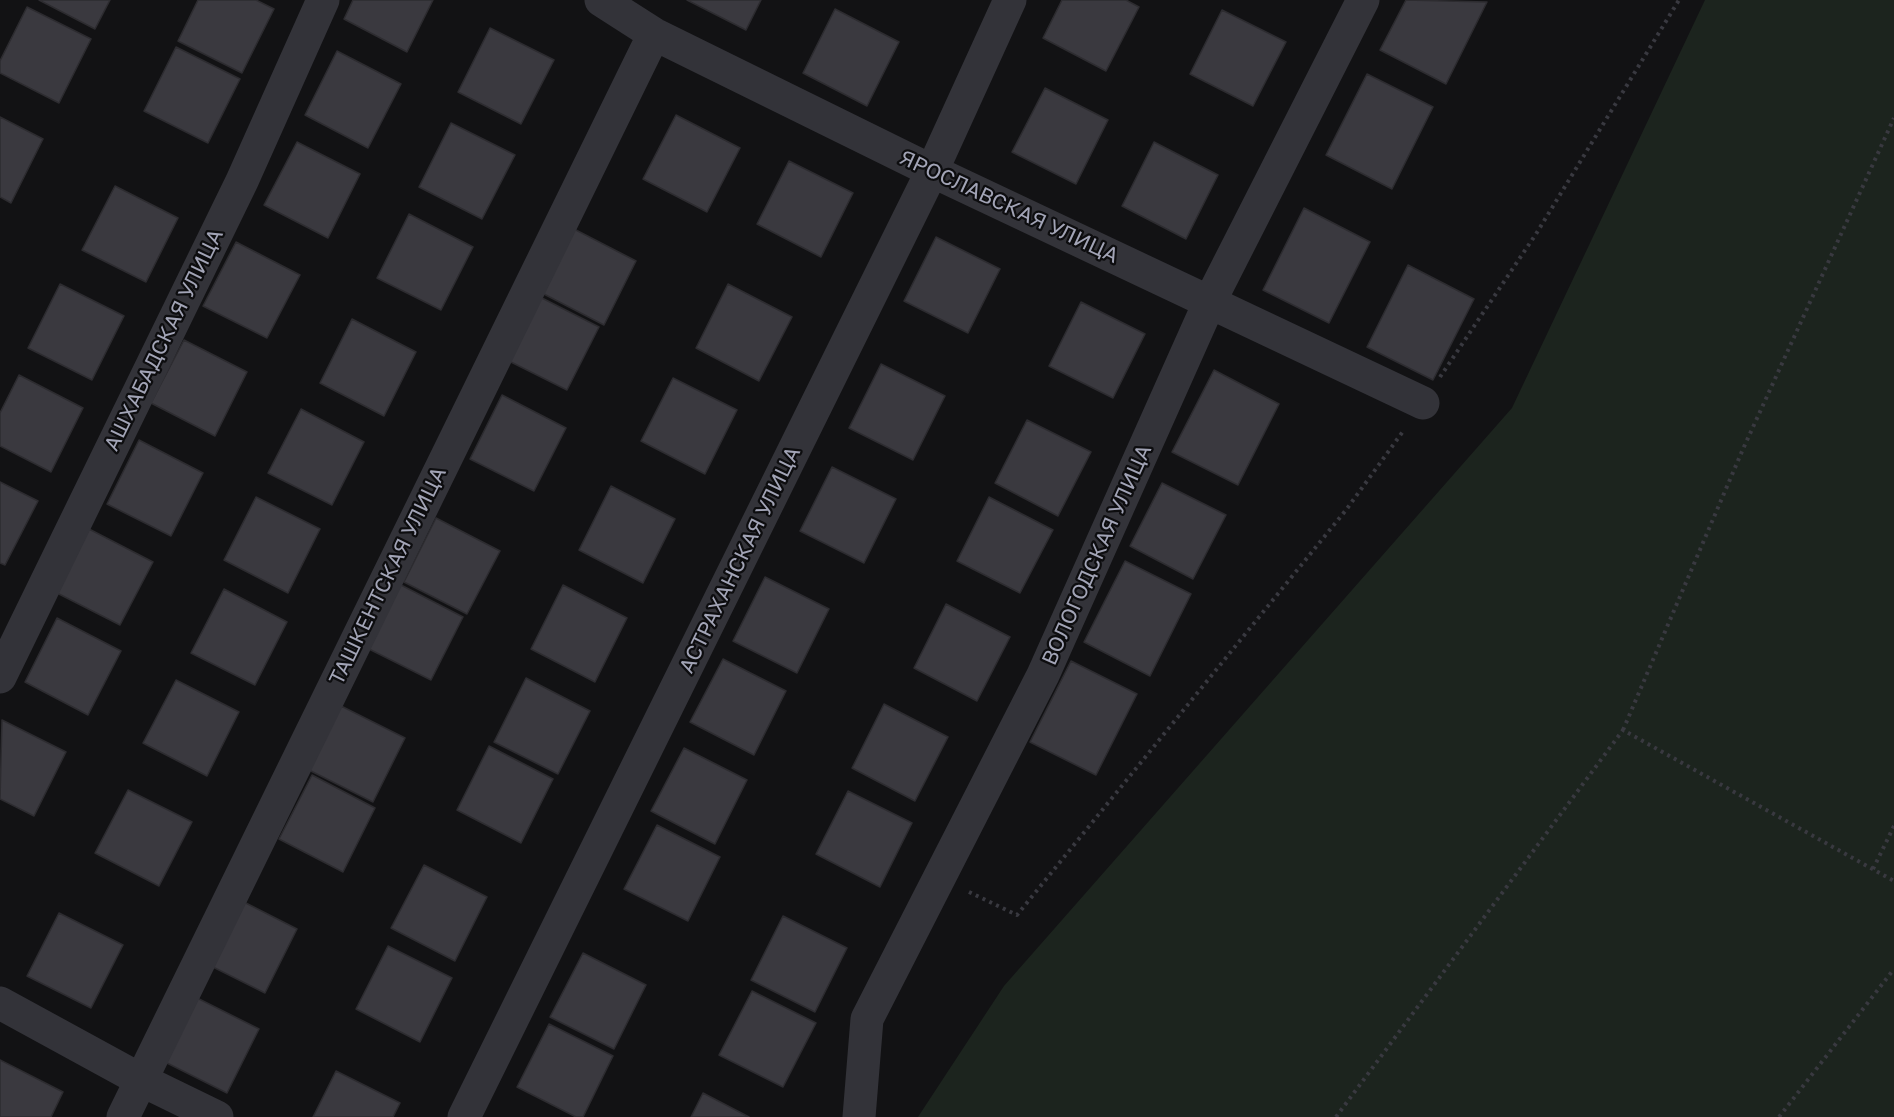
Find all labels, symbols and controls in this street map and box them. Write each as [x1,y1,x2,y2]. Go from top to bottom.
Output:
street label: ЯРОСЛАВСКАЯ УЛИЦА [896,145,1122,269]
street label: АШХАБАДСКАЯ УЛИЦА [99,225,229,455]
street label: ВОЛОГОДСКАЯ УЛИЦА [1037,441,1157,669]
street label: АСТРАХАНСКАЯ УЛИЦА [674,443,806,677]
street label: ТАШКЕНТСКАЯ УЛИЦА [324,463,452,689]

